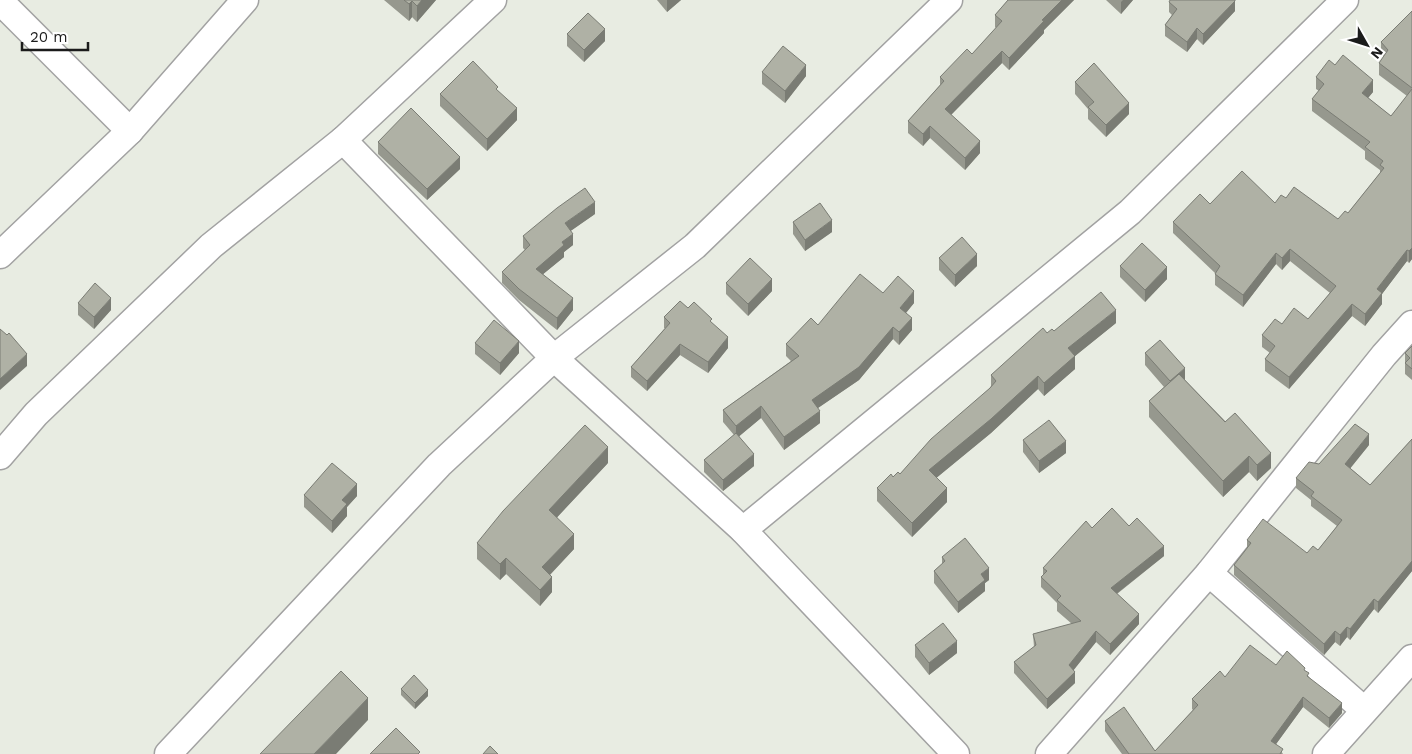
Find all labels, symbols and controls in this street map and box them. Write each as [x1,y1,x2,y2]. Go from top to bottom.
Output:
scale bar [22,20,89,52]
north arrow [1342,20,1392,70]
text: 20 m [30,28,68,46]
text: N [1368,44,1387,62]

